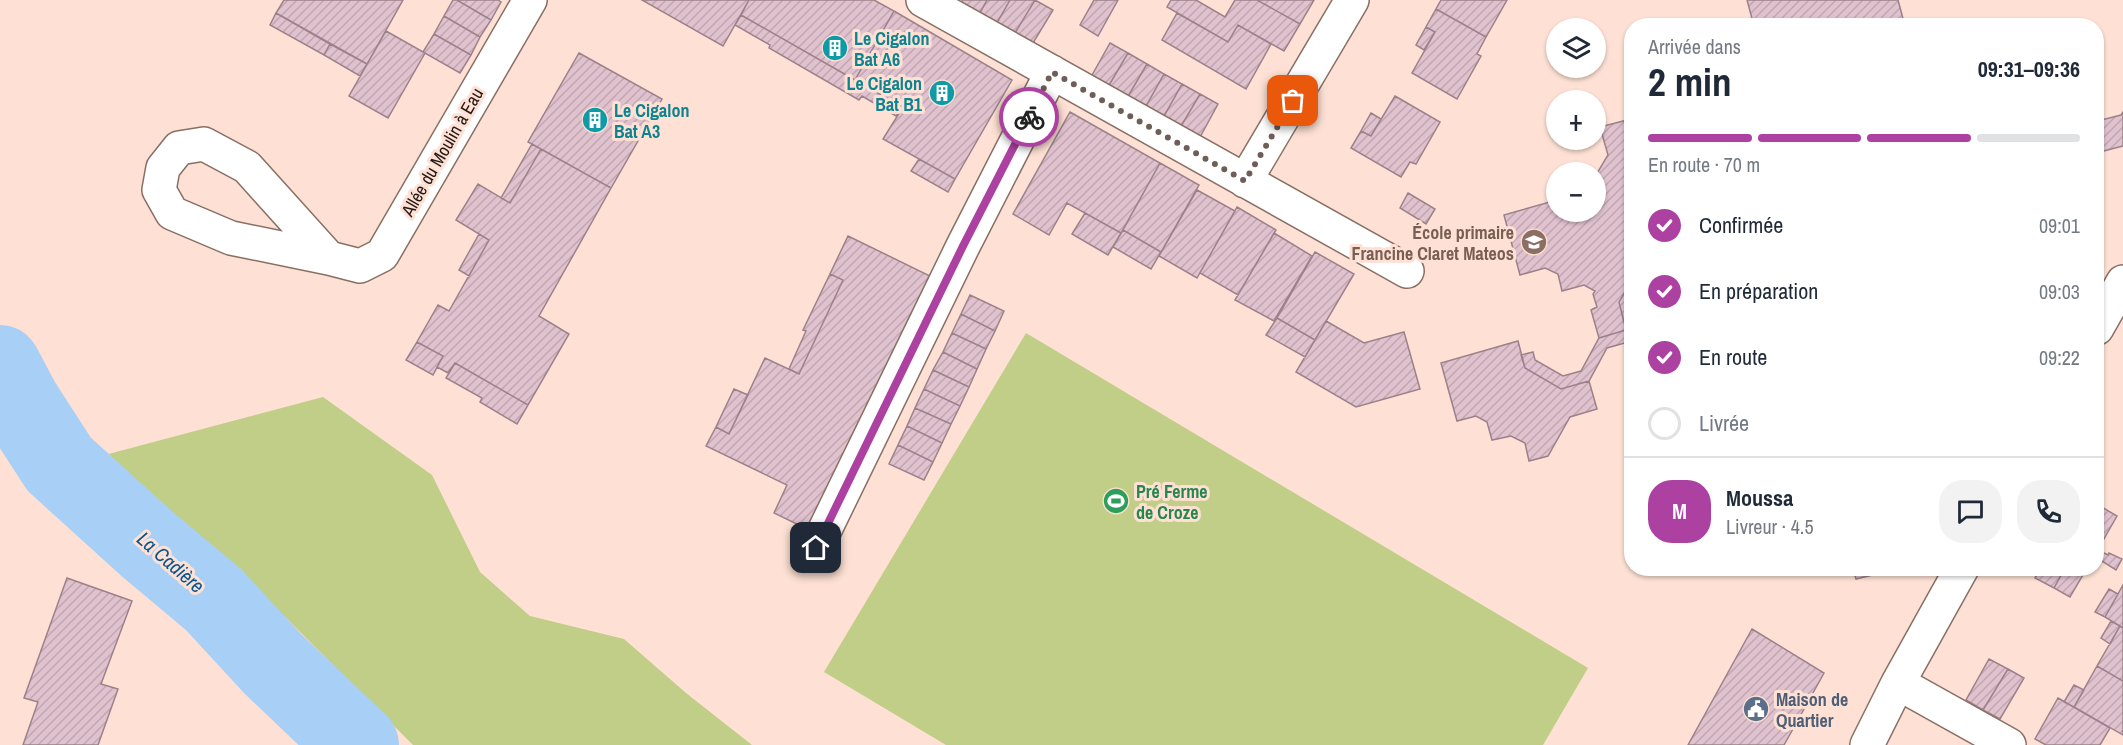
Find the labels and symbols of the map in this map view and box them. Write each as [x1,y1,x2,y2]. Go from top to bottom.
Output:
place label: Le Cigalon Bat A6 [854,26,929,72]
building icon: Le Cigalon Bat A6 [820,33,850,63]
place label: Le Cigalon Bat B1 [847,71,923,117]
pin [1267,75,1318,126]
building icon: Le Cigalon Bat B1 [927,78,957,108]
street label: Allée du Moulin à Eau [395,83,489,222]
courier [999,87,1059,147]
place label: Le Cigalon Bat A3 [614,98,689,144]
building icon: Le Cigalon Bat A3 [580,105,610,135]
place label: École primaire Francine Claret Mateos [1352,220,1514,266]
school or university icon: École primaire Francine Claret Mateos [1519,227,1549,257]
place label: Pré Ferme de Croze [1136,479,1207,525]
sports icon: Pré Ferme de Croze [1101,486,1131,516]
pin [790,522,841,573]
water label: La Cadière [132,525,210,599]
place label: Maison de Quartier [1776,687,1848,733]
public building icon: Maison de Quartier [1741,694,1771,724]

